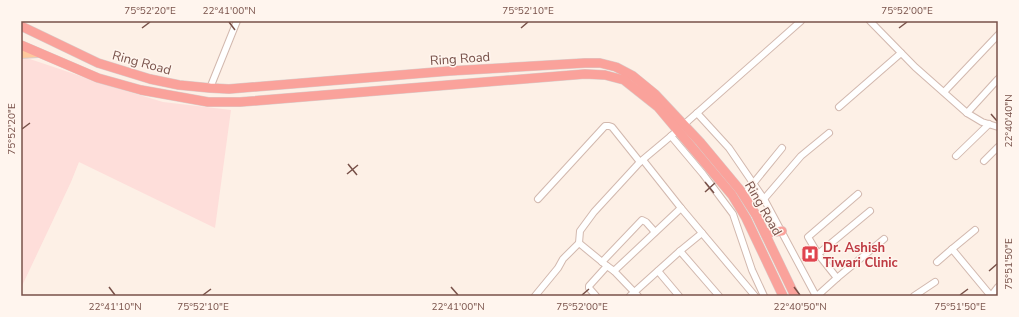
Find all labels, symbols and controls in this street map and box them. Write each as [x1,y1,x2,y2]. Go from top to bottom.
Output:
text: 75°52'20"E [124,4,176,18]
text: 22°41'00"N [202,4,256,18]
text: 75°52'10"E [502,4,554,18]
text: 75°52'00"E [881,4,933,18]
street label: Ring Road [110,46,173,79]
street label: Ring Road [429,48,491,70]
text: 22°40'40"N [1002,94,1016,148]
text: 75°52'20"E [5,103,19,155]
street label: Ring Road [740,178,786,239]
text: 75°51'50"E [1002,238,1016,290]
place label: Dr. Ashish Tiwari Clinic [823,239,898,272]
hospital icon: Dr. Ashish Tiwari Clinic [800,244,820,264]
text: 22°41'10"N [88,300,142,314]
text: 75°52'10"E [177,300,229,314]
text: 22°41'00"N [431,300,485,314]
text: 75°52'00"E [556,300,608,314]
text: 22°40'50"N [773,300,827,314]
text: 75°51'50"E [934,300,986,314]

